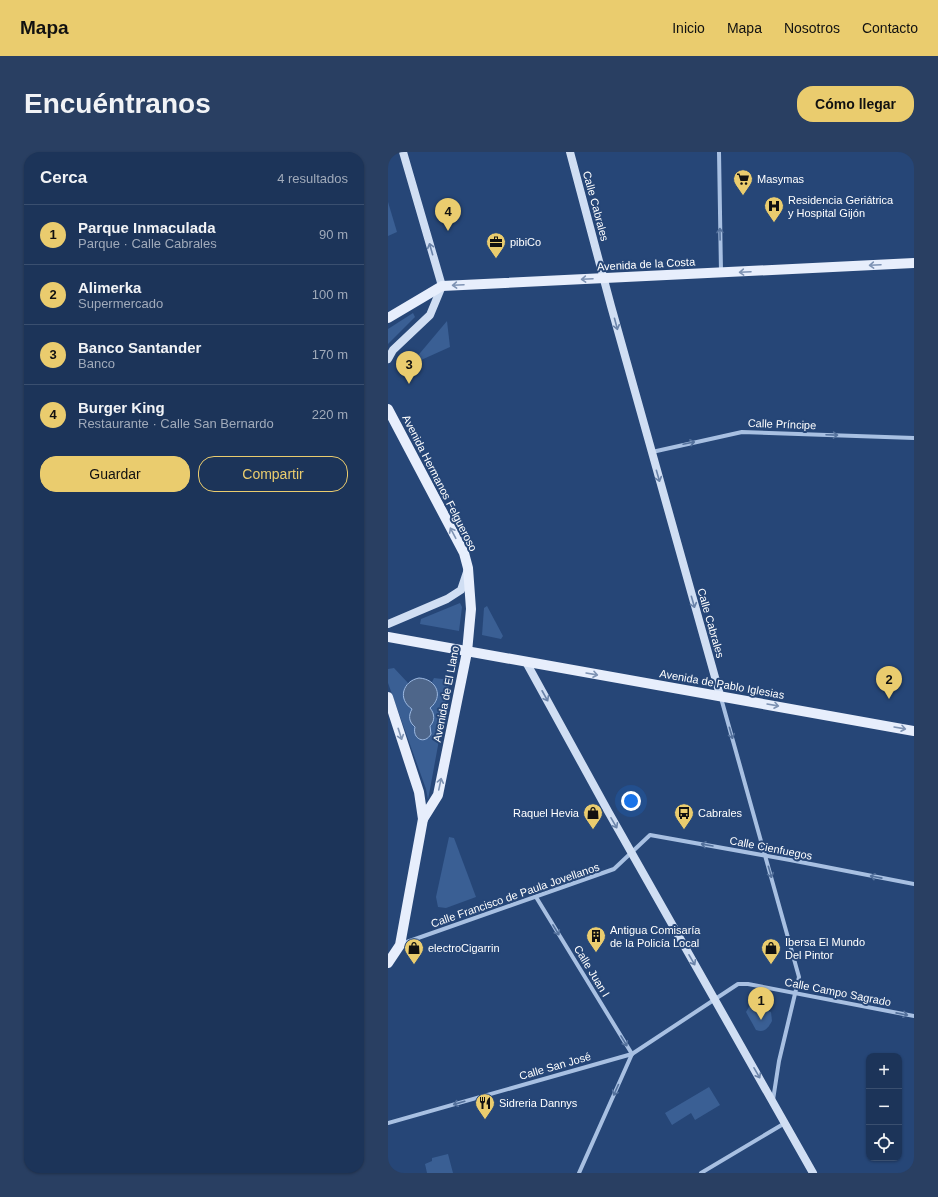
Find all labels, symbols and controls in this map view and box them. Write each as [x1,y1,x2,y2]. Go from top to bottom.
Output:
text: Mapa [20,17,69,38]
text: Inicio [672,20,705,36]
text: Mapa [727,20,762,36]
text: Nosotros [784,20,840,36]
text: Contacto [862,20,918,36]
button: Cómo llegar [797,86,914,122]
text: Encuéntranos [24,88,211,119]
text: Cerca [40,168,87,187]
supermarket icon: Masymas [732,168,754,196]
street label: Calle Cabrales [581,170,611,243]
text: 4 resultados [277,171,348,186]
place label: Masymas [757,173,805,185]
place label: Residencia Geriátrica y Hospital Gijón [788,194,894,219]
hospital icon: Residencia Geriátrica y Hospital Gijón [763,195,785,223]
pin: 4 [435,198,461,231]
text: Parque Inmaculada [78,219,216,236]
text: 1 [49,227,57,242]
text: 90 m [319,227,348,242]
one-way arrow [716,228,724,241]
office icon: pibiCo [485,231,507,259]
text: Parque · Calle Cabrales [78,236,217,251]
place label: pibiCo [510,236,541,248]
one-way arrow [427,242,434,255]
street label: Avenida de la Costa [597,255,696,273]
one-way arrow [869,262,882,269]
one-way arrow [739,268,752,275]
one-way arrow [581,275,594,283]
text: Alimerka [78,279,141,296]
one-way arrow [452,282,465,289]
text: 2 [49,287,57,302]
text: 100 m [312,287,348,302]
text: Supermercado [78,296,163,311]
one-way arrow [613,317,620,330]
text: Banco Santander [78,339,201,356]
text: 3 [49,347,57,362]
text: 170 m [312,347,348,362]
pin: 3 [396,351,422,384]
text: Banco [78,356,115,371]
text: Burger King [78,399,165,416]
text: 4 [49,407,57,422]
text: 220 m [312,407,348,422]
street label: Avenida Hermanos Felgueroso [400,413,480,553]
text: Restaurante · Calle San Bernardo [78,416,274,431]
street label: Calle Príncipe [748,417,816,431]
one-way arrow [825,431,838,439]
one-way arrow [683,438,696,446]
button: Guardar [40,456,190,492]
button: Compartir [198,456,348,492]
one-way arrow [655,470,662,483]
one-way arrow [449,527,456,539]
street label: Calle Cabrales [695,587,727,660]
one-way arrow [690,595,697,608]
street label: Avenida de El Llano [431,645,461,743]
pin: 2 [876,666,902,699]
street label: Avenida de Pablo Iglesias [659,667,786,701]
one-way arrow [585,670,598,678]
one-way arrow [542,690,549,702]
one-way arrow [766,701,779,709]
one-way arrow [894,724,907,732]
one-way arrow [728,726,735,739]
one-way arrow [397,727,404,740]
one-way arrow [436,778,444,791]
your location [621,791,641,811]
shop icon: Raquel Hevia [582,802,604,830]
bus stop icon: Cabrales [673,802,695,830]
place label: Raquel Hevia [513,807,580,819]
place label: Cabrales [698,807,743,819]
one-way arrow [611,817,619,829]
street label: Calle Cienfuegos [729,834,814,862]
one-way arrow [701,841,714,849]
street label: Calle Francisco de Paula Jovellanos [429,860,601,930]
one-way arrow [767,865,774,878]
one-way arrow [870,872,883,880]
one-way arrow [553,924,561,936]
place label: Antigua Comisaría de la Policía Local [610,924,701,949]
building icon: Antigua Comisaría de la Policía Local [585,925,607,953]
place label: Ibersa El Mundo Del Pintor [785,936,865,961]
shop icon: electroCigarrin [403,937,425,965]
shop icon: Ibersa El Mundo Del Pintor [760,937,782,965]
place label: electroCigarrin [428,942,500,954]
street label: Calle Juan I [572,943,612,999]
one-way arrow [689,954,697,966]
street label: Calle Campo Sagrado [784,976,892,1008]
pin: 1 [748,987,774,1020]
one-way arrow [895,1010,908,1018]
one-way arrow [620,1035,628,1047]
street label: Calle San José [518,1050,592,1082]
map controls [866,1053,902,1161]
button: + [866,1053,902,1089]
one-way arrow [753,1067,761,1079]
one-way arrow [612,1084,619,1096]
button: − [866,1089,902,1125]
restaurant icon: Sidreria Dannys [474,1092,496,1120]
place label: Sidreria Dannys [499,1097,578,1109]
one-way arrow [453,1100,466,1107]
button: locate [866,1125,902,1161]

